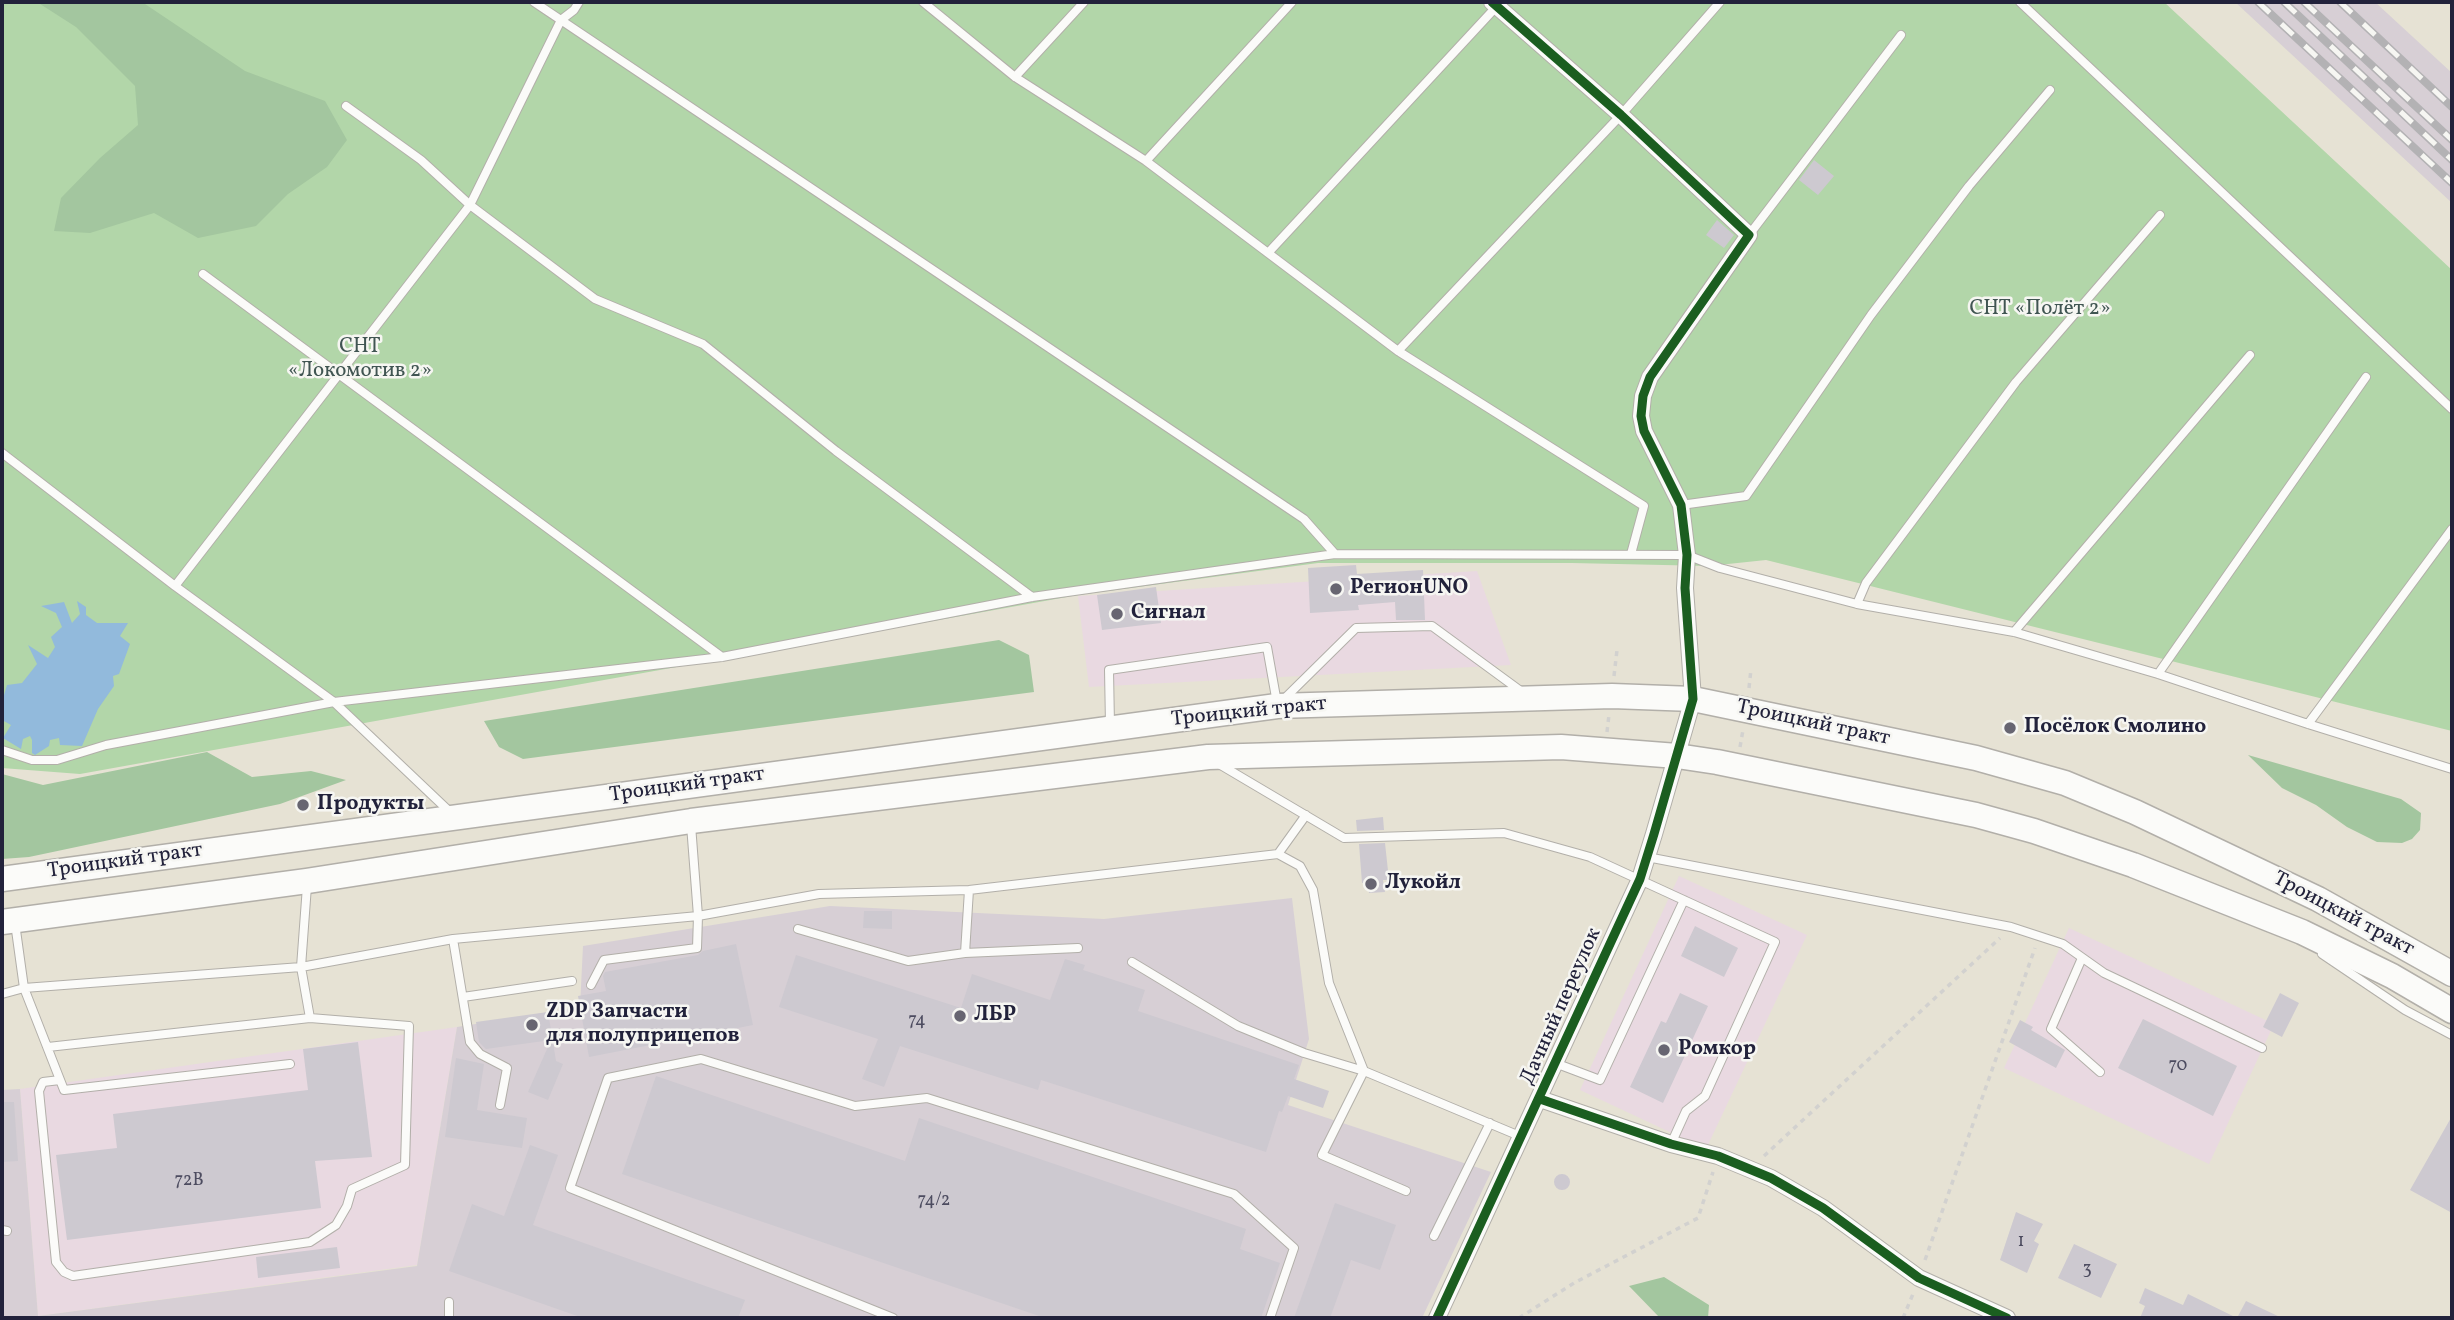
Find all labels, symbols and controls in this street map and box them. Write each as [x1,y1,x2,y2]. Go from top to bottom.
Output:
park label: СНТ «Полёт 2» [1969,297,2111,323]
park label: СНТ «Локомотив 2» [288,335,432,385]
place label: РегионUNO [1350,576,1468,602]
marker: РегионUNO [1328,581,1344,597]
place label: Сигнал [1131,601,1206,627]
marker: Сигнал [1109,606,1125,622]
street label: Троицкий тракт [1170,692,1328,734]
street label: Троицкий тракт [1734,695,1892,753]
place label: Посёлок Смолино [2024,715,2206,741]
marker: Посёлок Смолино [2002,720,2018,736]
street label: Троицкий тракт [608,763,766,809]
place label: Продукты [317,792,424,818]
marker: Продукты [295,797,311,813]
street label: Троицкий тракт [46,839,204,885]
street label: Троицкий тракт [2268,867,2418,963]
place label: Лукойл [1385,871,1461,897]
marker: Лукойл [1363,876,1379,892]
street label: Дачный переулок [1516,925,1608,1089]
place label: ZDP Запчасти для полуприцепов [546,1000,739,1050]
place label: ЛБР [974,1003,1016,1029]
marker: ЛБР [952,1008,968,1024]
house number: 74 [908,1011,926,1033]
marker: ZDP Запчасти для полуприцепов [524,1017,540,1033]
place label: Ромкор [1678,1037,1756,1063]
marker: Ромкор [1656,1042,1672,1058]
house number: 70 [2169,1056,2187,1078]
house number: 72В [174,1171,204,1193]
house number: 74/2 [917,1191,951,1213]
house number: 1 [2018,1232,2024,1254]
house number: 3 [2082,1260,2092,1282]

